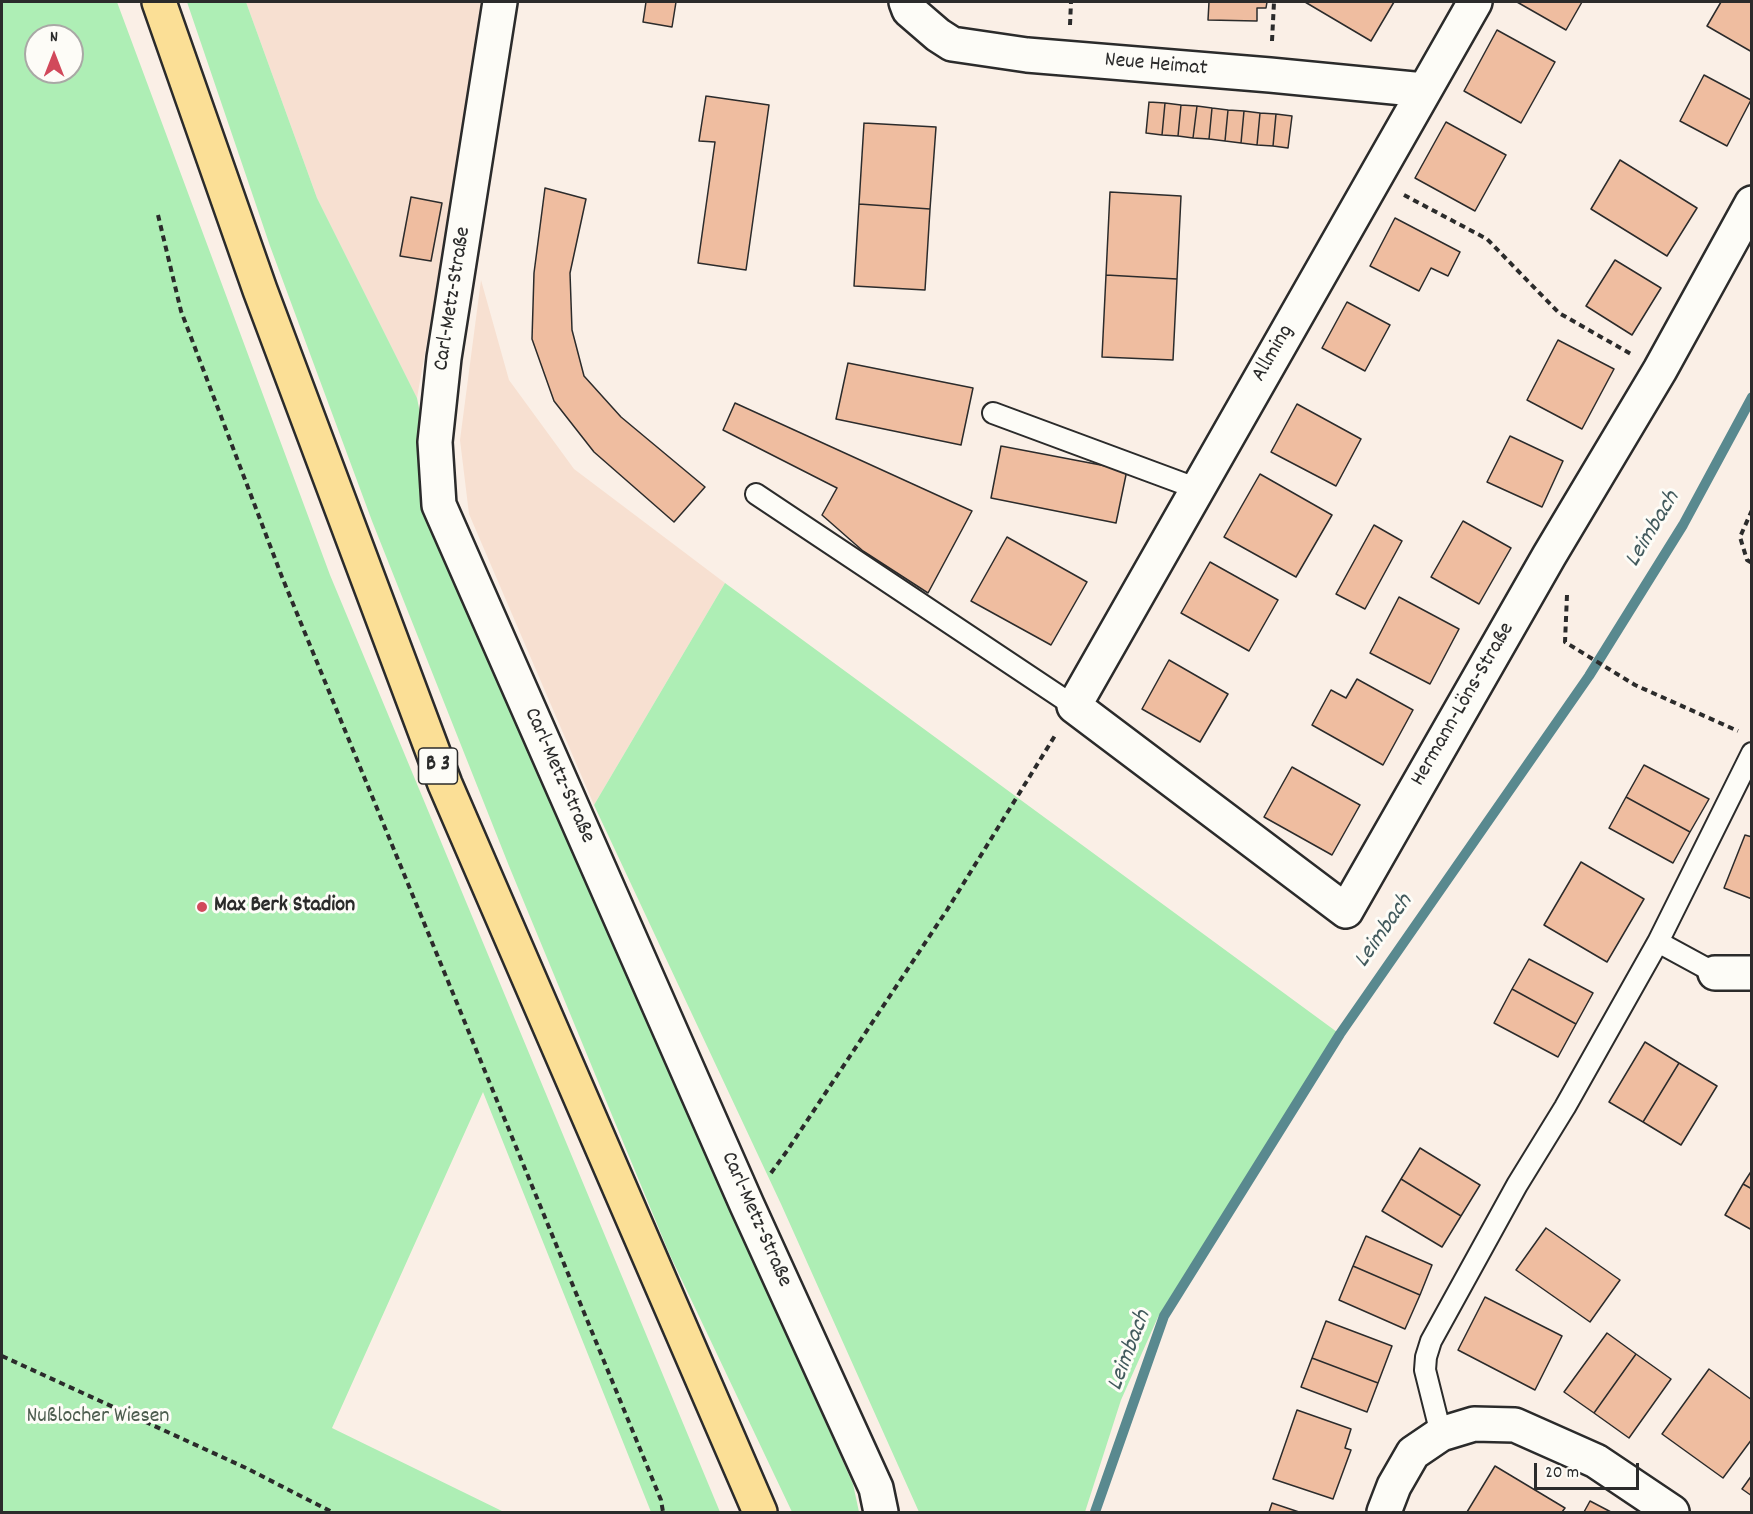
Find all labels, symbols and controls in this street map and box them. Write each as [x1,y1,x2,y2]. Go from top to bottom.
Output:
north arrow [24,24,84,84]
text: N [50,26,58,49]
street label: Neue Heimat [1103,48,1209,84]
street label: Carl-Metz-Straße [430,225,478,373]
street label: Allming [1247,321,1301,387]
water label: Leimbach [1620,487,1688,573]
street label: Hermann-Löns-Straße [1406,618,1522,792]
street label: Carl-Metz-Straße [516,704,600,848]
road number: B 3 [418,748,458,784]
water label: Leimbach [1349,890,1421,974]
place label: Max Berk Stadion [214,894,355,920]
marker: Max Berk Stadion [195,900,209,914]
street label: Carl-Metz-Straße [713,1148,797,1292]
water label: Leimbach [1103,1307,1159,1395]
park label: Nußlocher Wiesen [26,1405,170,1431]
scale bar [1537,1451,1642,1489]
text: 20 m [1545,1461,1579,1486]

